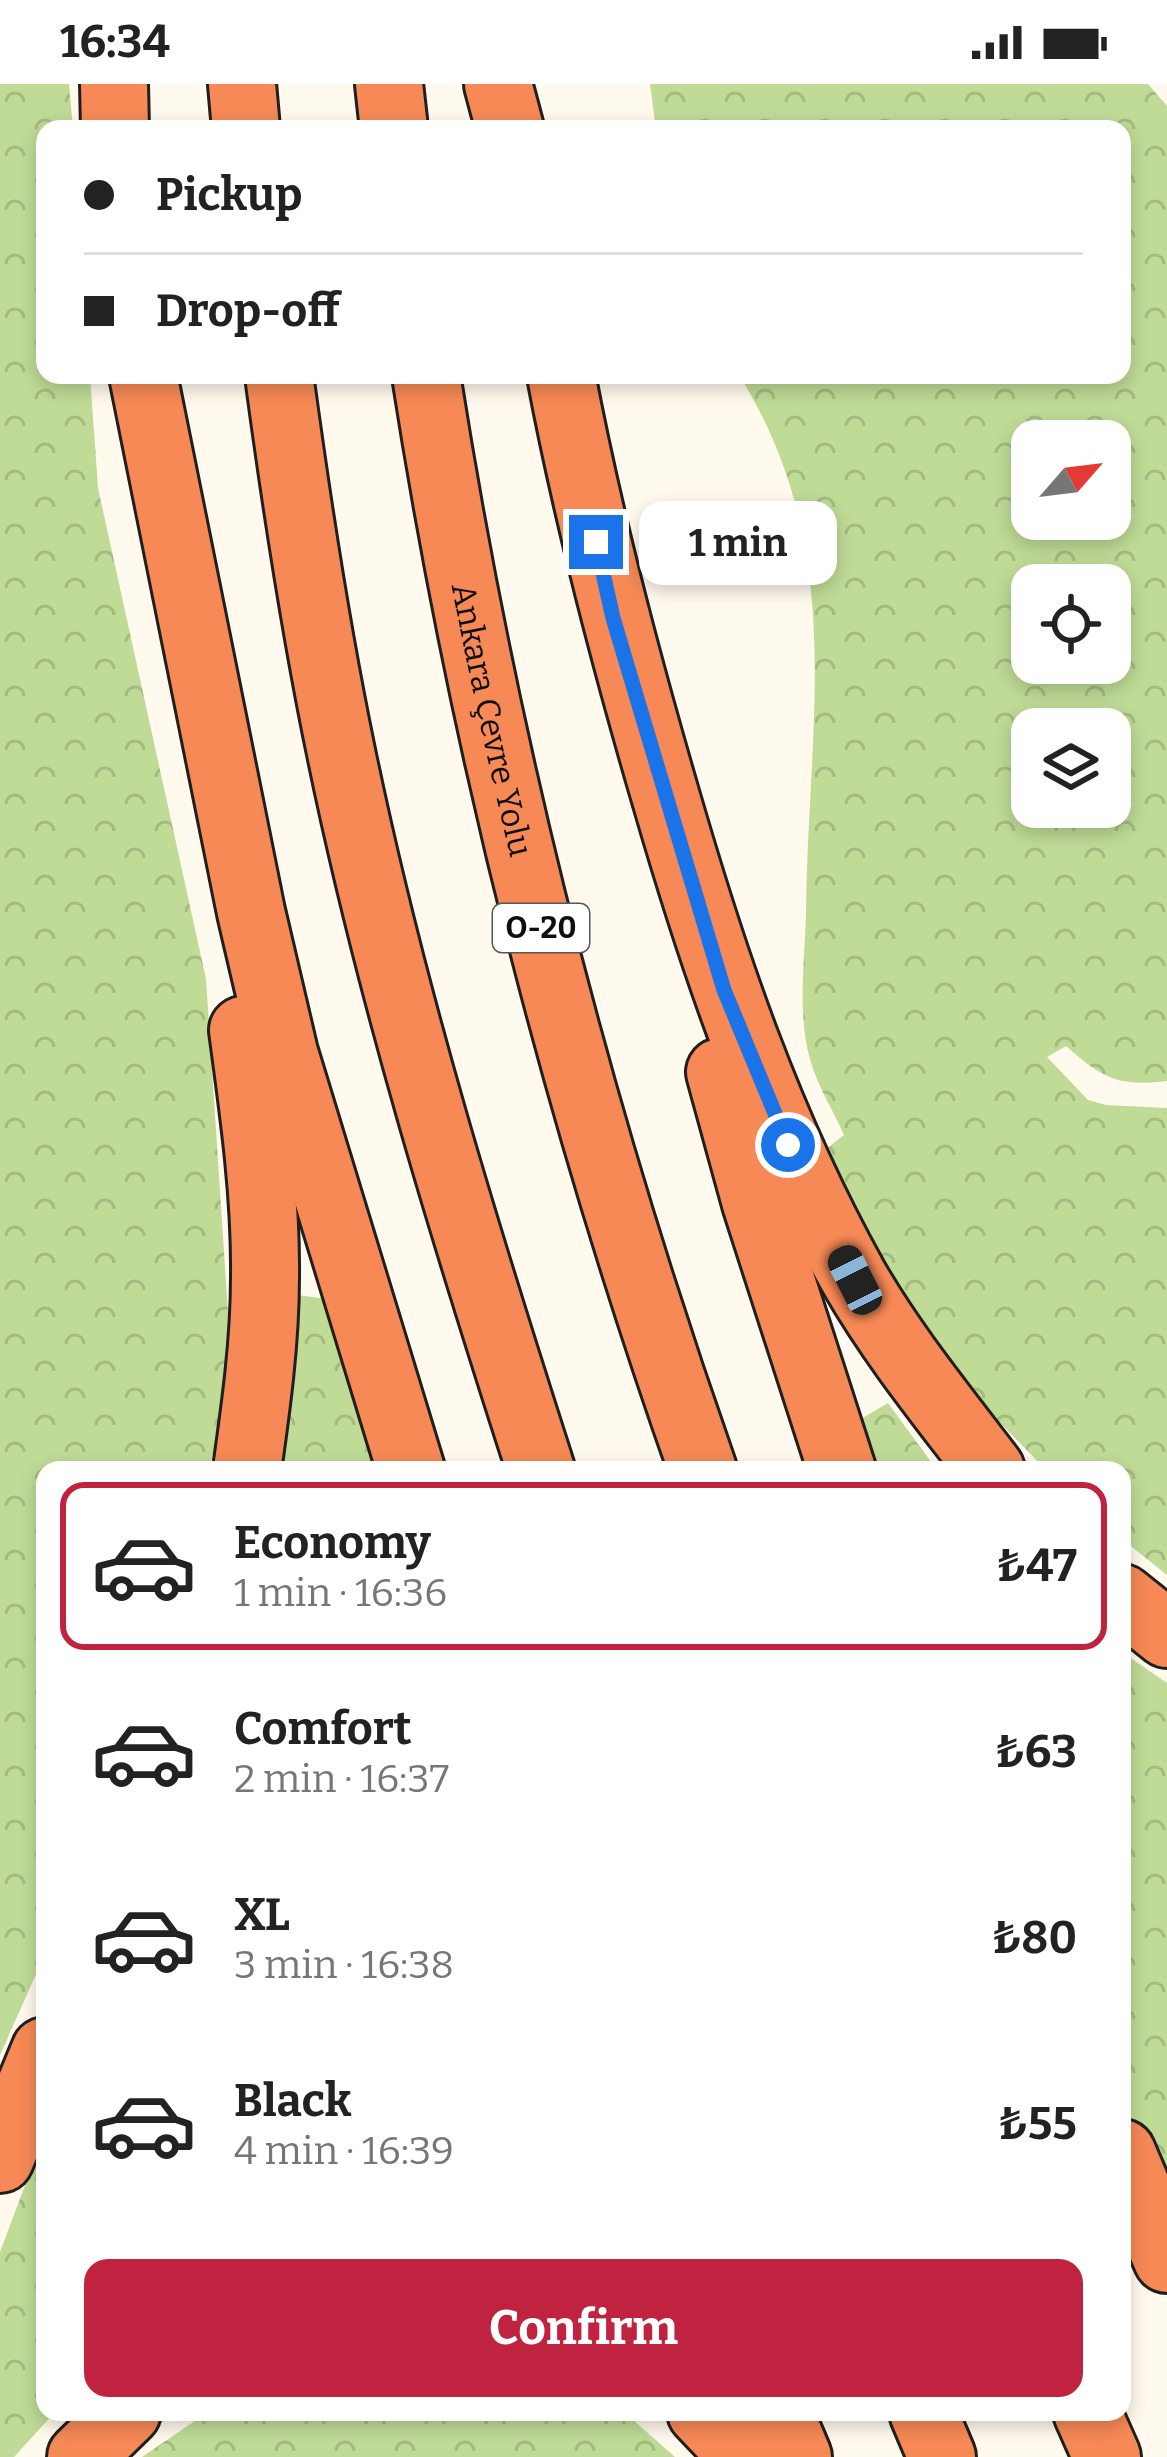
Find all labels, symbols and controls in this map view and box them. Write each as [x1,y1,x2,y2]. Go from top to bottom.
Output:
text: 16:34 [60,15,170,69]
text: Pickup [156,168,302,222]
text: Drop-off [156,284,340,338]
north arrow [1011,420,1131,540]
map controls [1011,420,1131,828]
callout: 1 min [638,500,836,584]
route end [569,515,623,569]
text: 1 min [689,520,787,566]
button: locate [1011,564,1131,684]
street label: Ankara Çevre Yolu [443,580,541,861]
button: layers [1011,708,1131,828]
road number: O-20 [493,904,589,952]
route start [761,1118,815,1172]
car [823,1240,887,1320]
icon: car [90,1512,198,1620]
text: Economy [234,1516,431,1570]
text: ₺47 [996,1539,1077,1593]
text: 1 min · 16:36 [234,1570,447,1616]
icon: car [90,1698,198,1806]
text: Comfort [234,1702,412,1756]
text: ₺63 [995,1725,1077,1779]
text: 2 min · 16:37 [234,1756,449,1802]
icon: car [90,1884,198,1992]
text: XL [234,1888,290,1942]
text: ₺80 [991,1911,1077,1965]
text: 3 min · 16:38 [234,1942,454,1988]
icon: car [90,2070,198,2178]
text: Black [234,2074,351,2128]
text: ₺55 [998,2097,1077,2151]
text: 4 min · 16:39 [234,2128,454,2174]
button: Confirm [84,2259,1083,2397]

